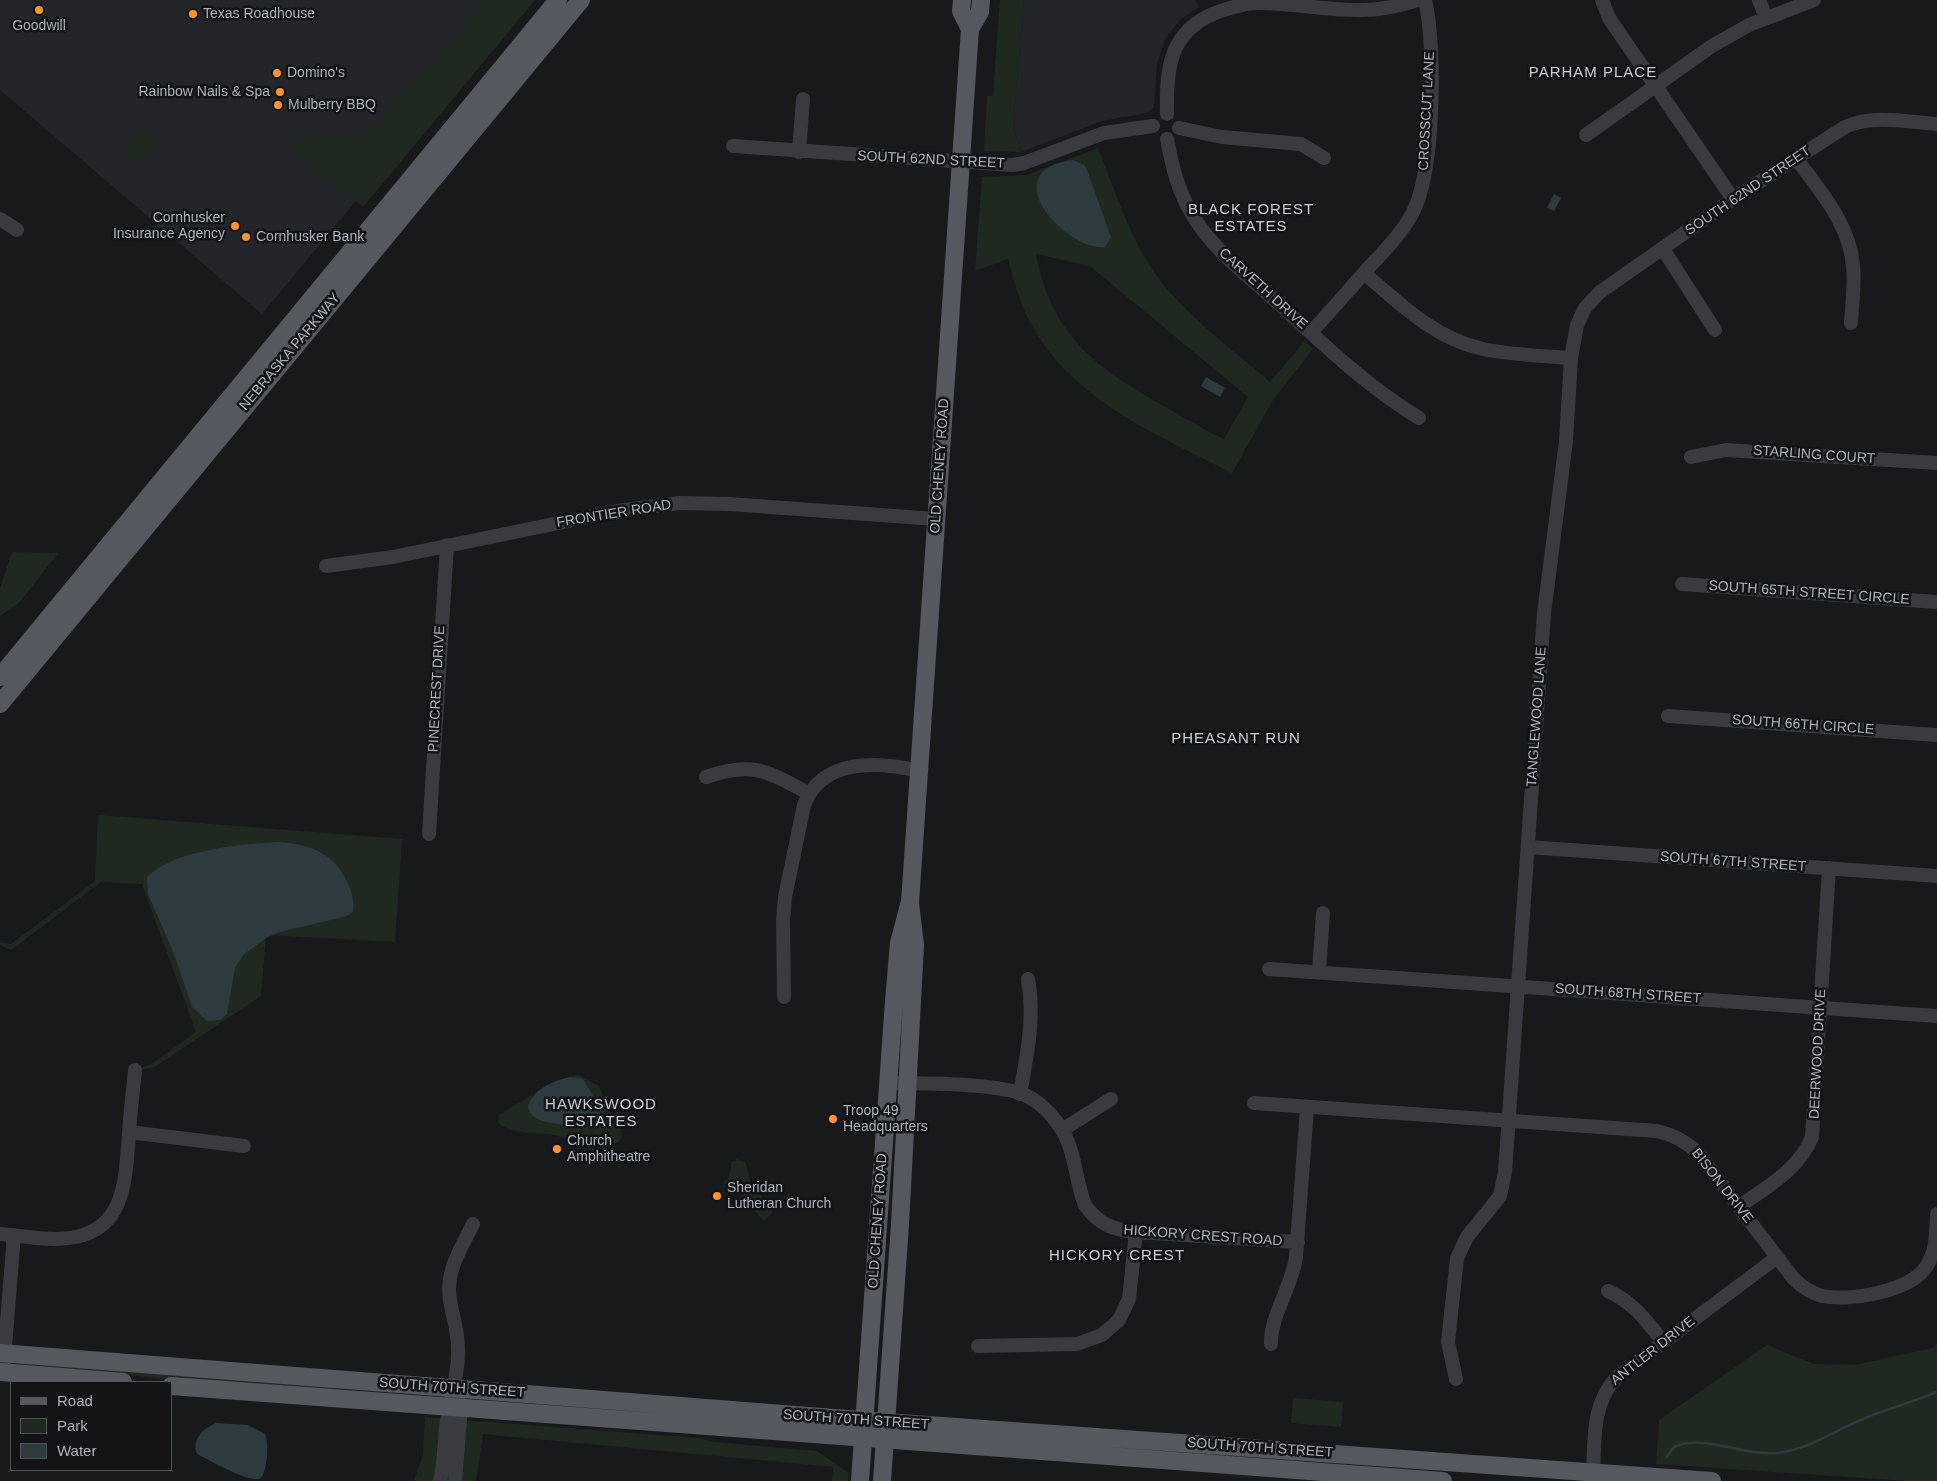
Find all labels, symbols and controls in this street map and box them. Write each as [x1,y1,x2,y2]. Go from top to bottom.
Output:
marker: Goodwill [33,4,45,16]
place label: Texas Roadhouse [203,6,315,22]
marker: Texas Roadhouse [187,8,199,20]
place label: Goodwill [12,18,66,34]
street label: CROSSCUT LANE [1415,51,1439,171]
district label: PARHAM PLACE [1527,64,1659,82]
place label: Domino's [287,65,345,81]
marker: Domino's [271,67,283,79]
place label: Rainbow Nails & Spa [138,84,270,100]
marker: Rainbow Nails & Spa [274,86,286,98]
place label: Mulberry BBQ [288,97,376,113]
marker: Mulberry BBQ [272,99,284,111]
street label: SOUTH 62ND STREET [1682,143,1814,239]
street label: SOUTH 62ND STREET [857,148,1005,172]
district label: BLACK FOREST ESTATES [1186,201,1316,236]
place label: Cornhusker Insurance Agency [113,210,225,242]
marker: Cornhusker Insurance Agency [229,220,241,232]
place label: Cornhusker Bank [256,229,364,245]
marker: Cornhusker Bank [240,231,252,243]
street label: CARVETH DRIVE [1215,245,1311,333]
street label: NEBRASKA PARKWAY [236,290,344,414]
street label: OLD CHENEY ROAD [927,398,953,534]
street label: STARLING COURT [1752,442,1876,468]
street label: FRONTIER ROAD [555,497,673,531]
street label: SOUTH 65TH STREET CIRCLE [1708,578,1910,608]
street label: PINECREST DRIVE [425,625,449,753]
street label: TANGLEWOOD LANE [1524,646,1550,788]
street label: SOUTH 66TH CIRCLE [1731,712,1875,738]
district label: PHEASANT RUN [1170,730,1302,748]
street label: SOUTH 67TH STREET [1659,849,1807,875]
street label: SOUTH 68TH STREET [1554,981,1702,1007]
street label: DEERWOOD DRIVE [1806,988,1830,1120]
district label: HAWKSWOOD ESTATES [544,1096,658,1131]
place label: Troop 49 Headquarters [843,1103,928,1136]
marker: Troop 49 Headquarters [827,1113,839,1125]
place label: Church Amphitheatre [567,1133,650,1166]
marker: Church Amphitheatre [551,1143,563,1155]
street label: BISON DRIVE [1688,1145,1756,1227]
street label: OLD CHENEY ROAD [865,1153,891,1289]
place label: Sheridan Lutheran Church [727,1180,831,1212]
marker: Sheridan Lutheran Church [711,1190,723,1202]
street label: HICKORY CREST ROAD [1123,1222,1283,1250]
district label: HICKORY CREST [1047,1247,1187,1265]
street label: ANTLER DRIVE [1608,1313,1698,1389]
street label: SOUTH 70TH STREET [378,1375,526,1401]
legend [10,1381,172,1471]
text: Road [57,1392,93,1409]
street label: SOUTH 70TH STREET [782,1407,930,1433]
text: Park [57,1417,88,1434]
street label: SOUTH 70TH STREET [1186,1435,1334,1461]
text: Water [57,1442,96,1459]

